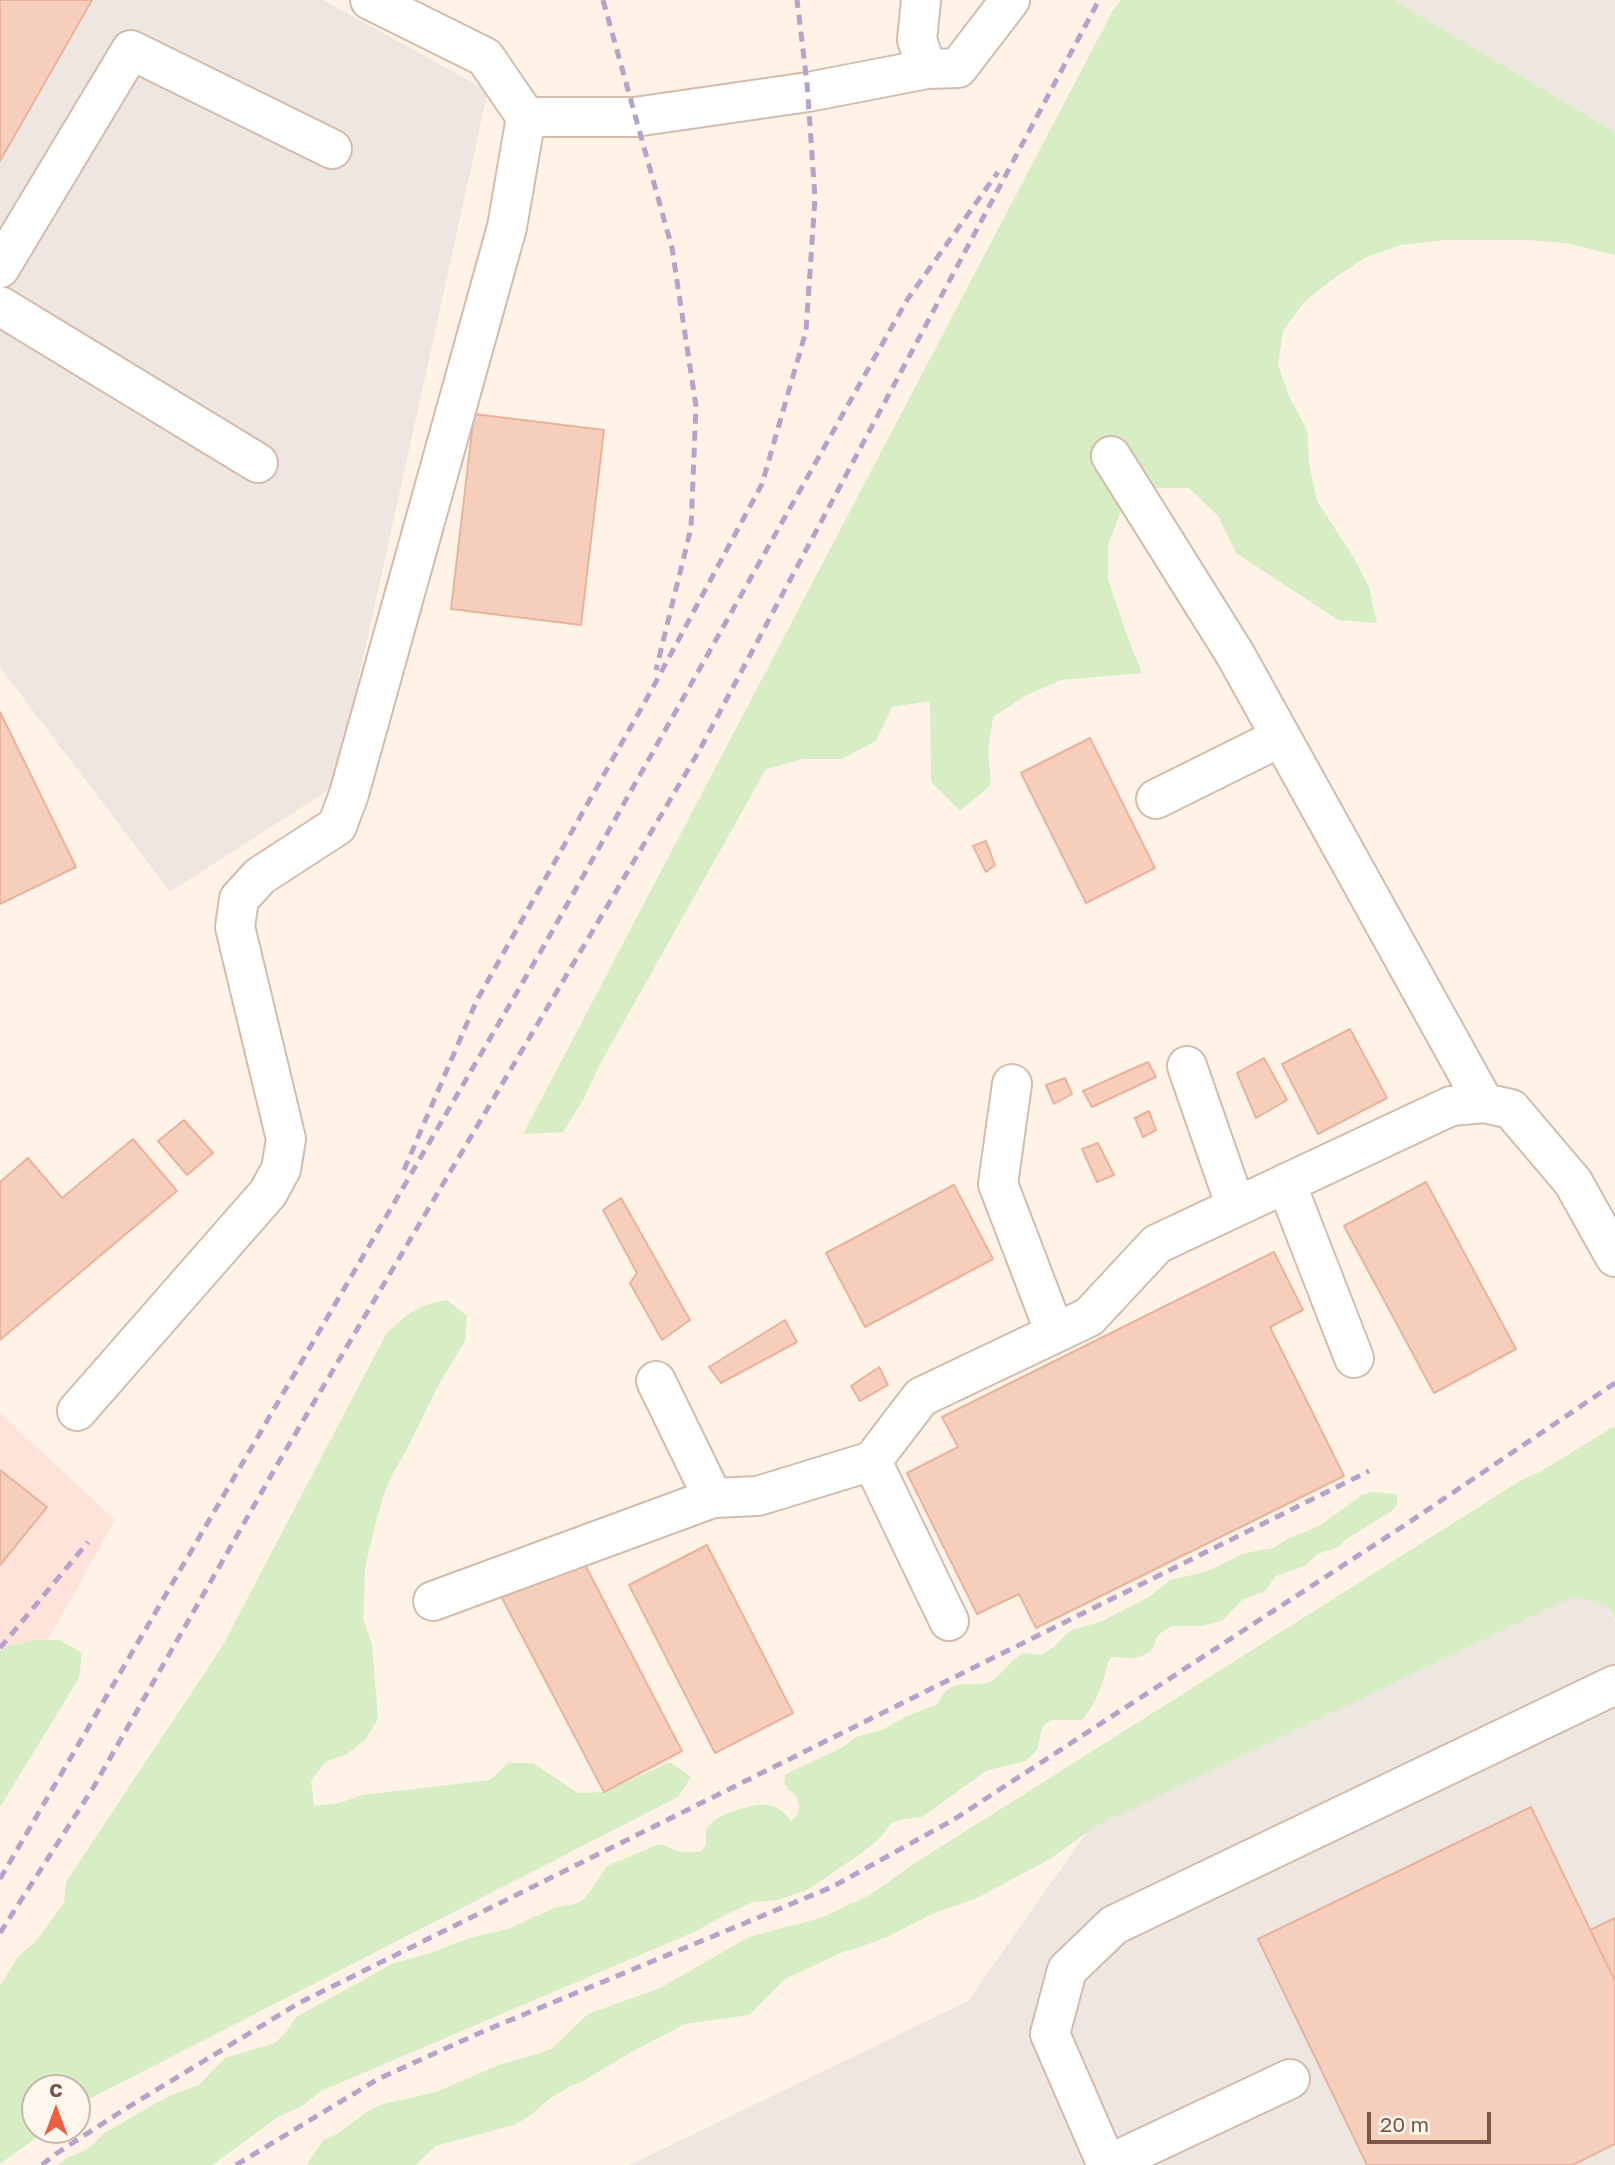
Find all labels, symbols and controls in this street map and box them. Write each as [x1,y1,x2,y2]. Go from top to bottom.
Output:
north arrow [21,2074,91,2144]
text: С [49,2078,63,2101]
scale bar [1370,2098,1494,2142]
text: 20 m [1380,2111,1429,2137]

